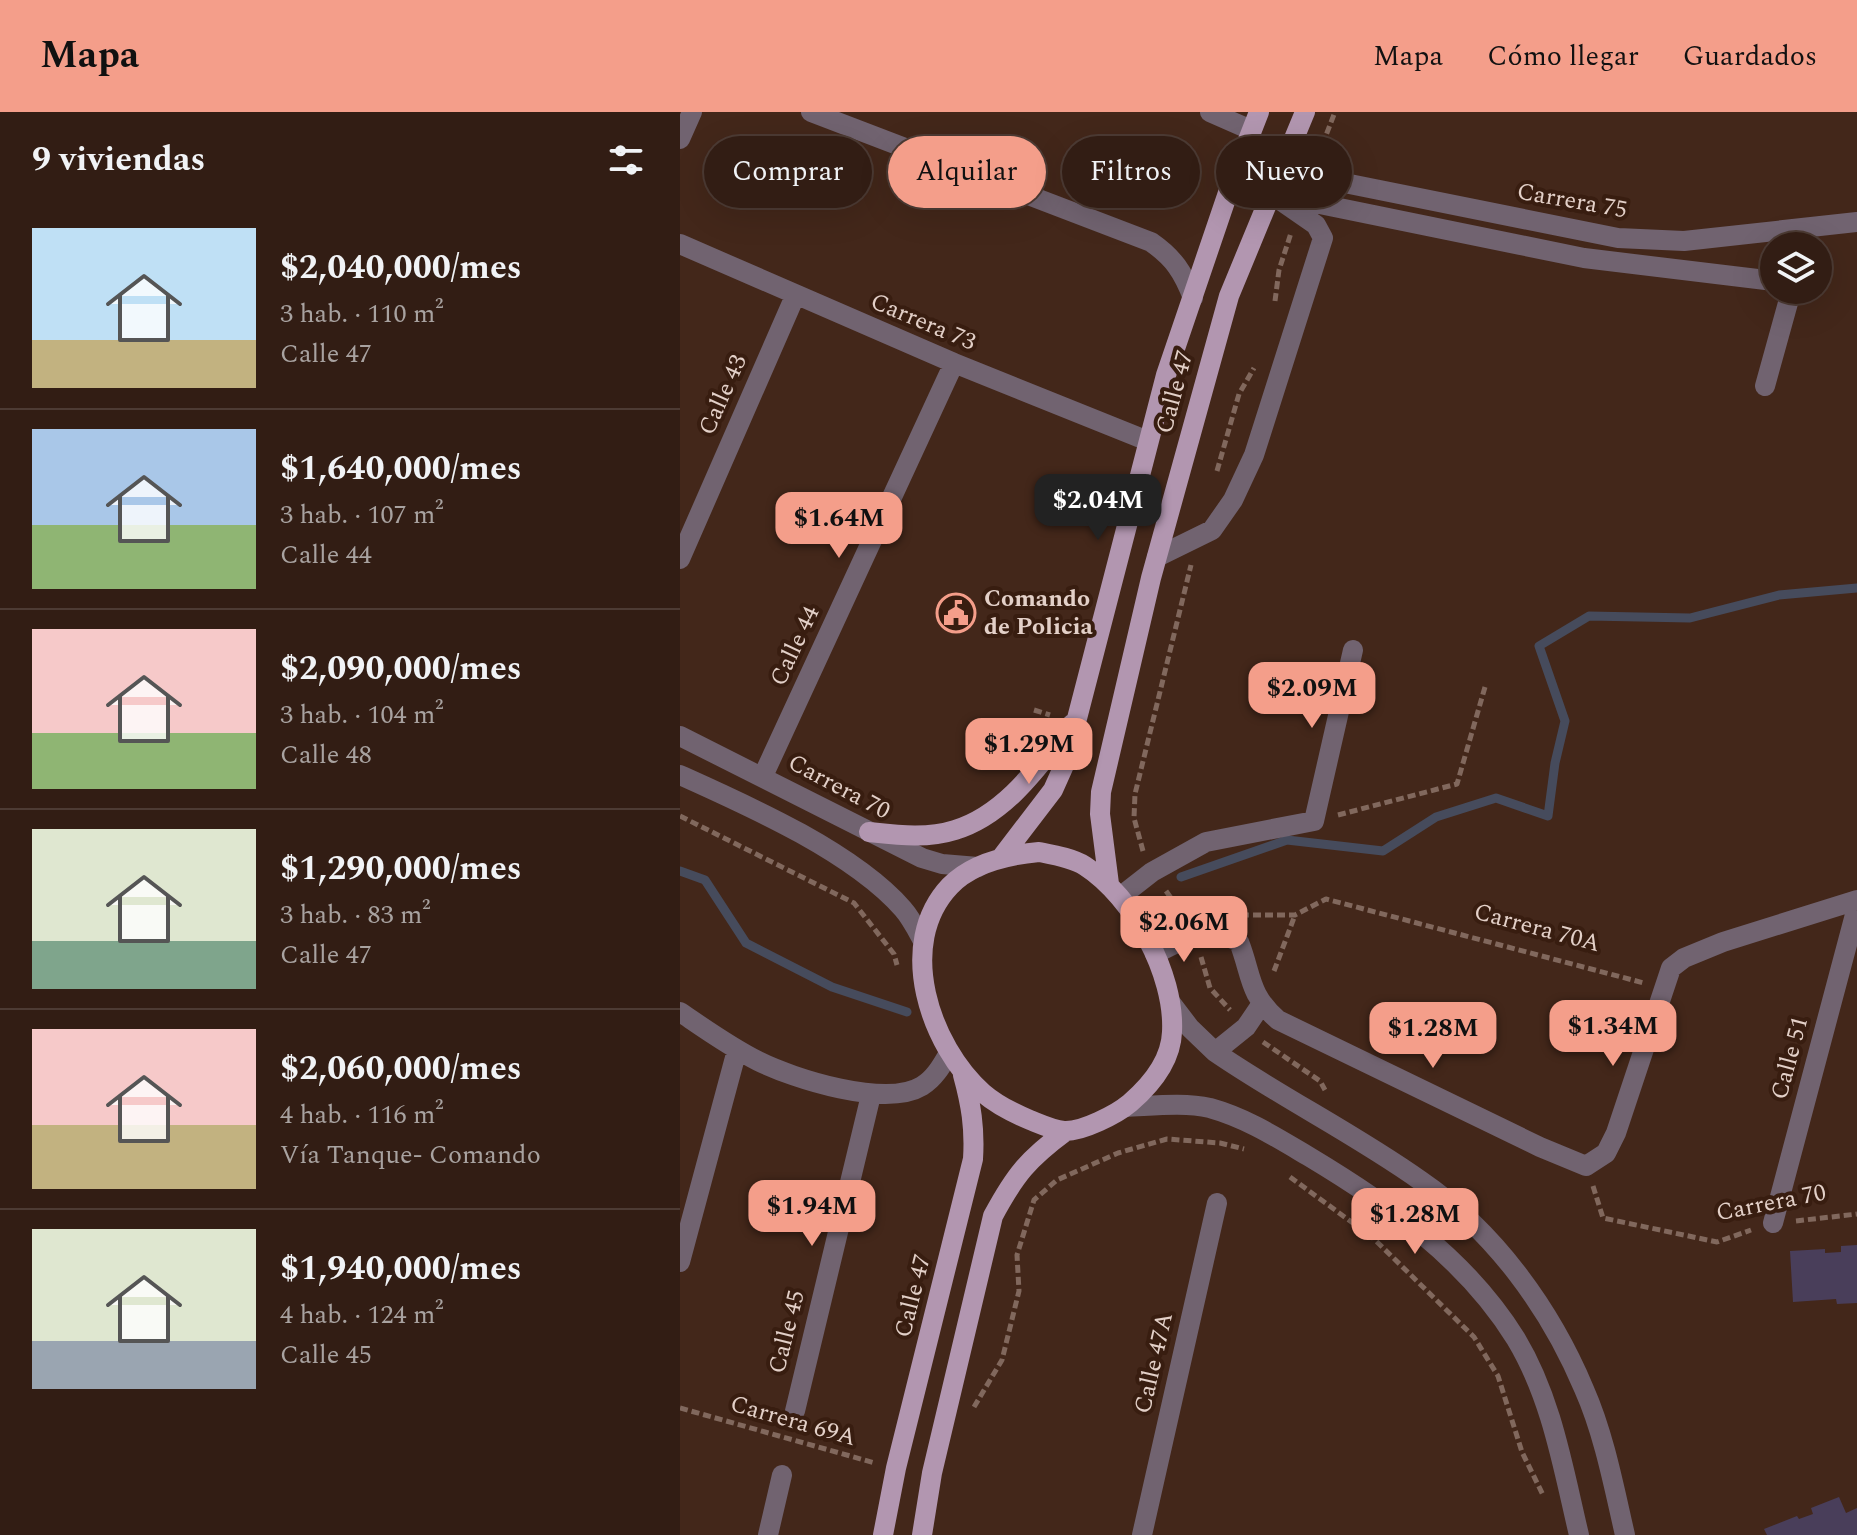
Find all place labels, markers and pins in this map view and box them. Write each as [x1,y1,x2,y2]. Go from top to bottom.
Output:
pin: $2.04M [1033,474,1163,542]
pin: $1.64M [774,492,904,560]
place label: Comando de Policia [984,581,1094,645]
public building icon: Comando de Policia [935,592,977,634]
pin: $2.09M [1247,662,1377,730]
pin: $1.29M [964,718,1094,786]
pin: $2.06M [1119,896,1249,964]
pin: $1.34M [1548,1000,1678,1068]
pin: $1.28M [1368,1002,1498,1070]
pin: $1.94M [747,1180,877,1248]
pin: $1.28M [1350,1188,1480,1256]

